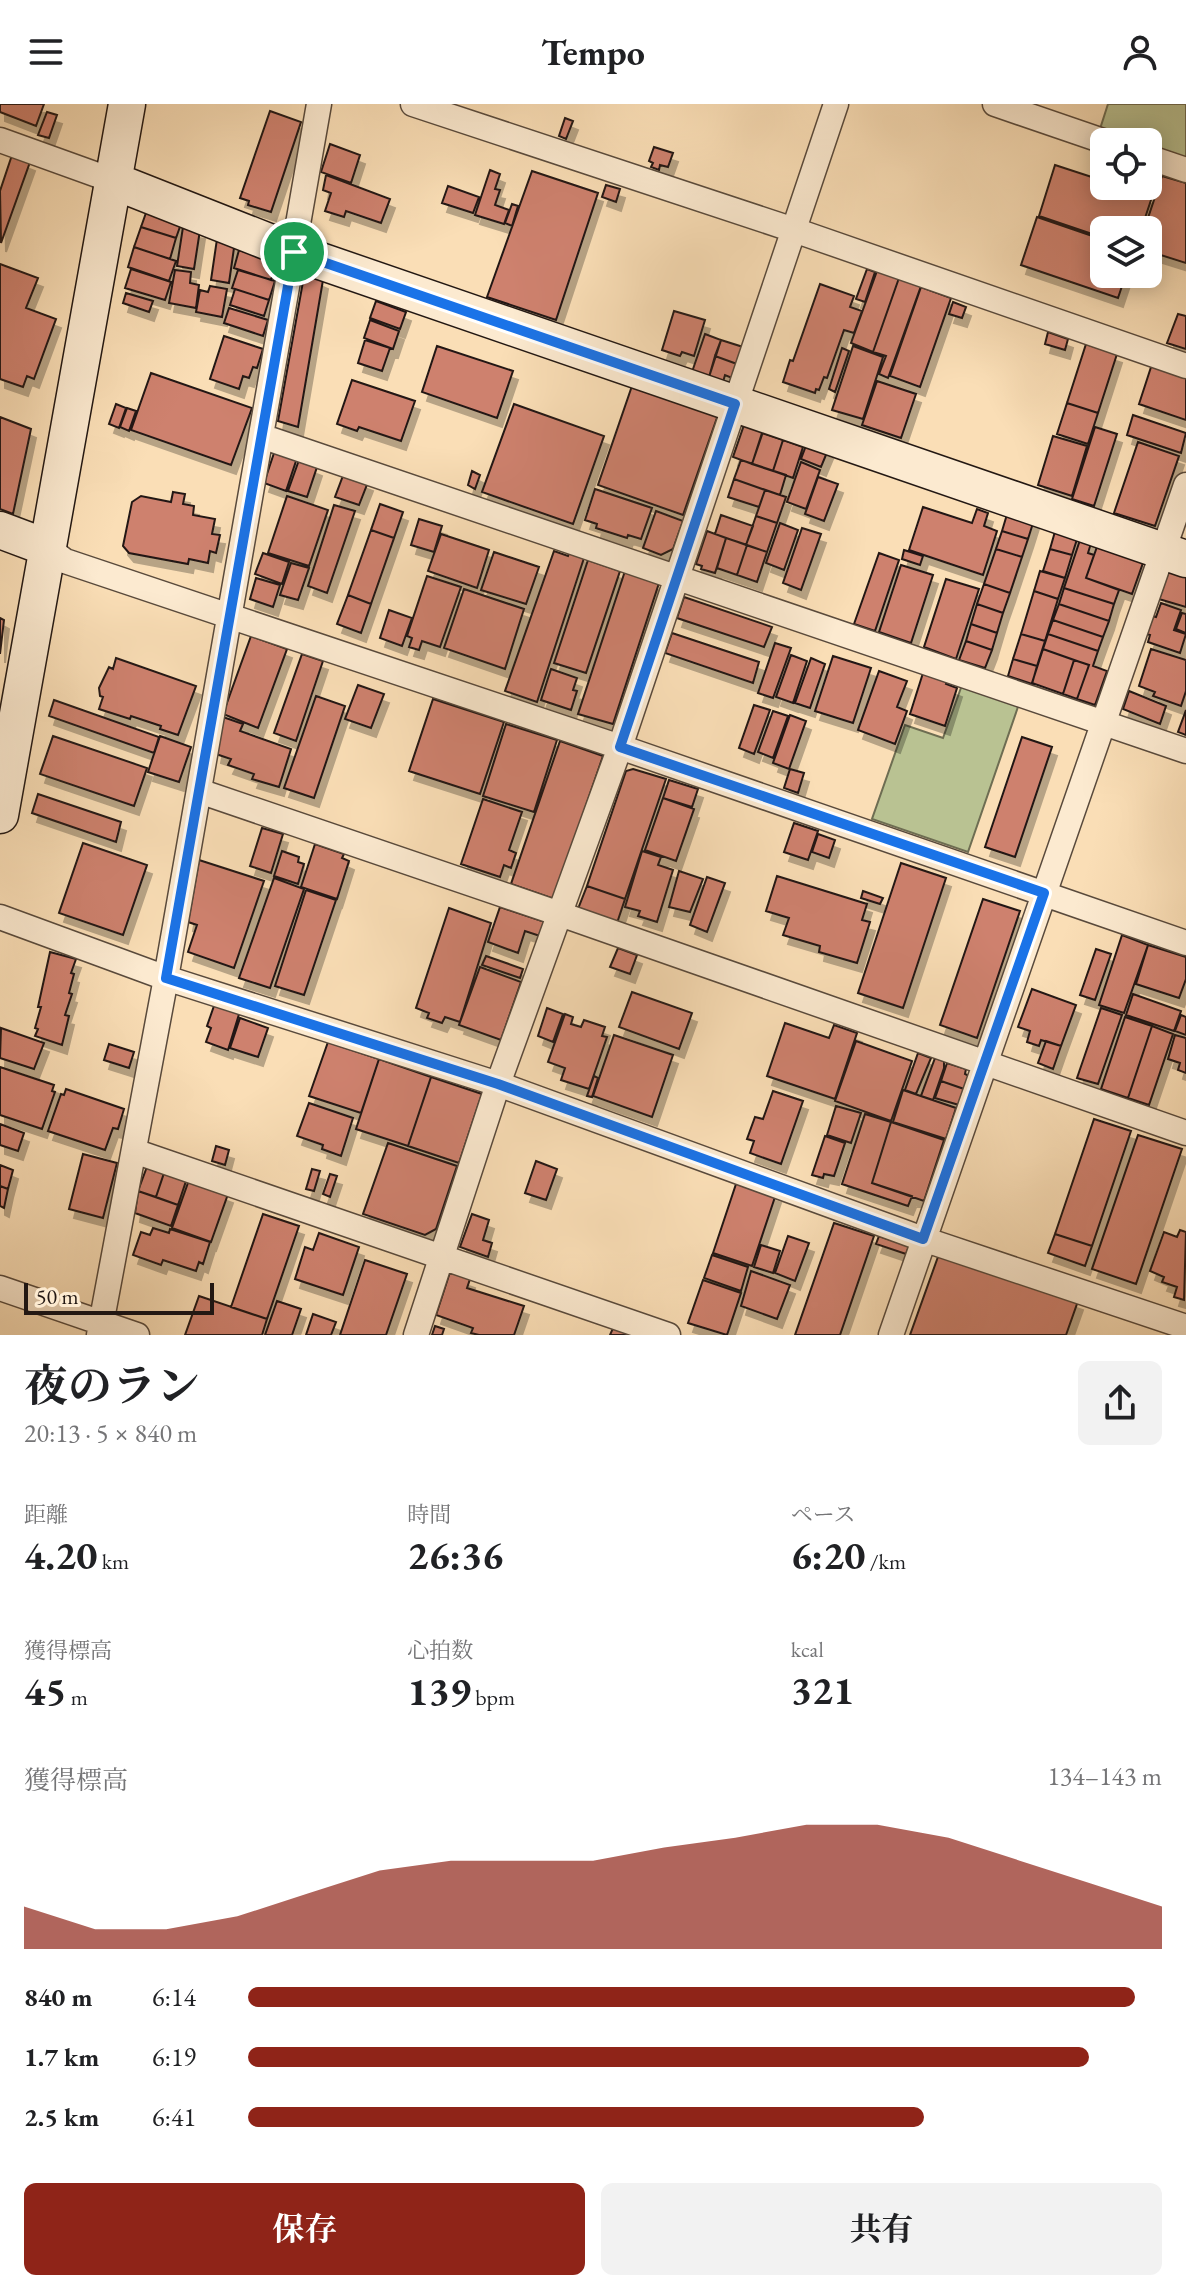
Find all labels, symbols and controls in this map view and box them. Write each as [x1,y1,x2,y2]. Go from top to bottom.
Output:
text: Tempo [541,29,645,76]
icon: menu [24,30,68,74]
icon: person [1118,30,1162,74]
map controls [1090,128,1162,288]
button: locate [1090,128,1162,200]
button: layers [1090,216,1162,288]
pin [260,218,328,286]
icon: arrive [272,230,316,274]
scale bar [24,1279,214,1315]
text: 50 m [36,1282,79,1311]
text: 夜のラン [24,1357,200,1414]
button: share [1078,1361,1162,1445]
text: 20:13 · 5 × 840 m [24,1416,197,1450]
text: 距離 [24,1500,68,1529]
text: 時間 [407,1500,451,1529]
text: ペース [791,1500,856,1529]
text: 4.20 [24,1529,97,1581]
text: 26:36 [407,1529,503,1581]
text: 6:20 [791,1529,865,1581]
text: km [97,1547,129,1576]
text: /km [865,1547,906,1576]
text: kcal [791,1635,824,1664]
text: 獲得標高 [24,1636,112,1665]
text: 心拍数 [407,1636,473,1665]
text: 321 [791,1664,854,1716]
text: 45 [24,1665,66,1717]
text: 139 [407,1665,471,1717]
text: m [66,1683,88,1712]
text: bpm [471,1683,515,1712]
text: 134–143 m [1047,1759,1162,1793]
text: 獲得標高 [24,1763,128,1797]
text: 840 m [24,1980,92,2014]
text: 6:14 [152,1980,196,2014]
text: 1.7 km [24,2040,99,2074]
text: 6:19 [152,2040,196,2074]
text: 2.5 km [24,2100,99,2134]
text: 6:41 [152,2100,196,2134]
button: 保存 [24,2183,585,2275]
button: 共有 [601,2183,1162,2275]

